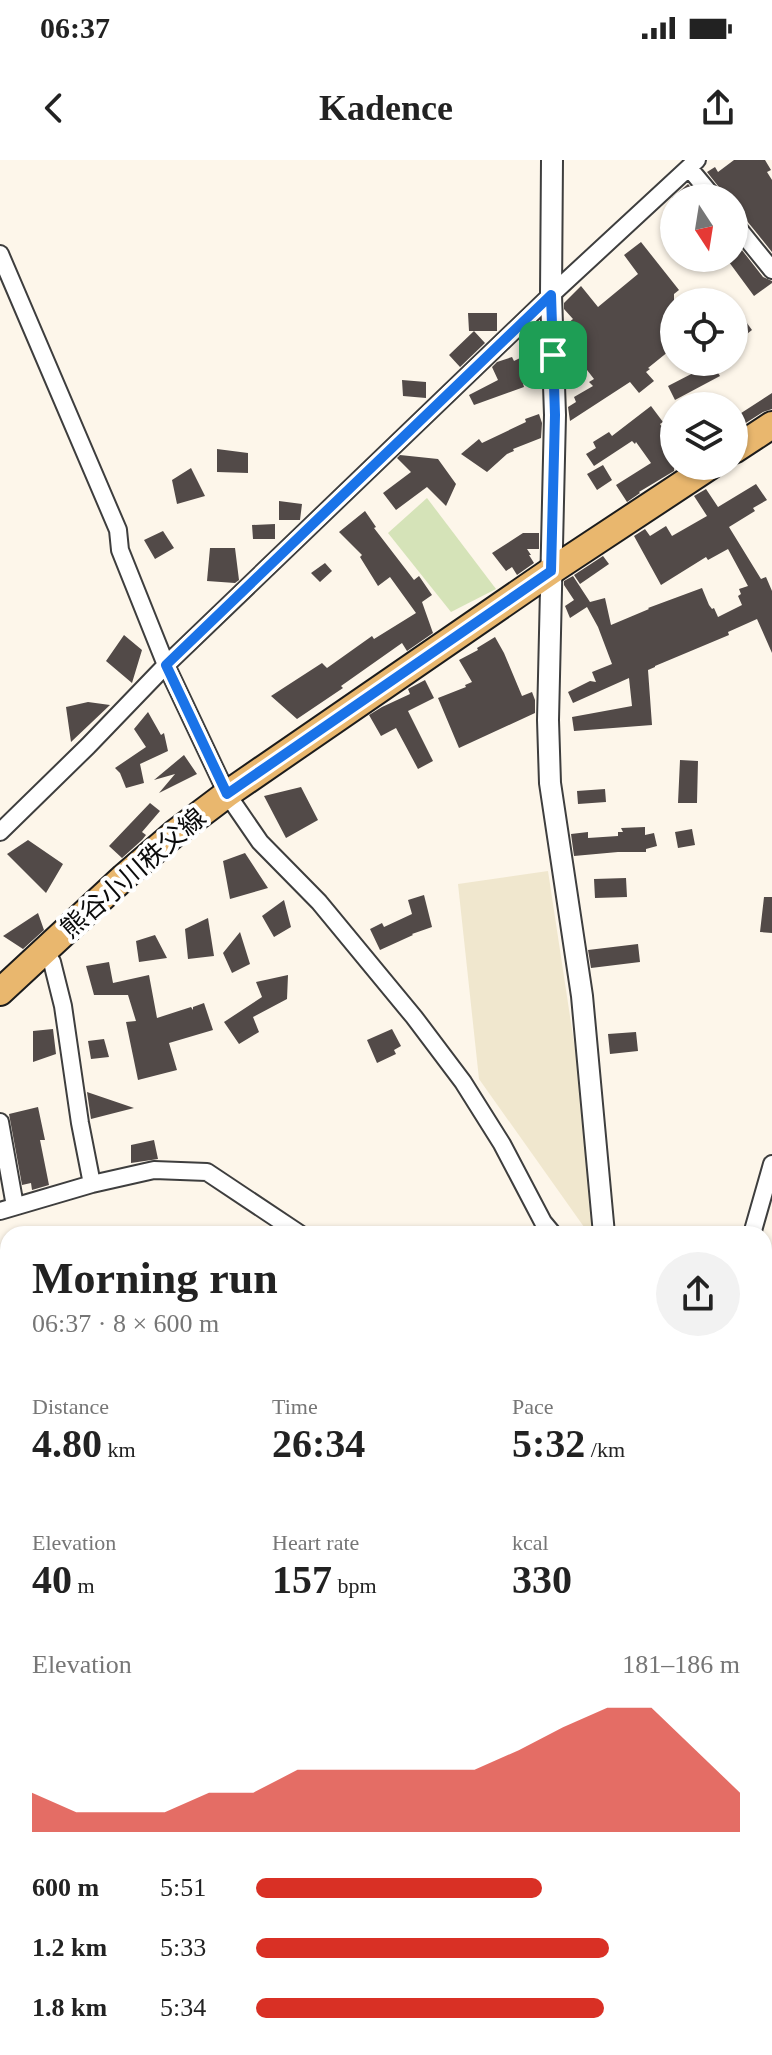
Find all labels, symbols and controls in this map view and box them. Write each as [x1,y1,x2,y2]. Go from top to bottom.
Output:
text: 06:37 [40,11,110,44]
icon: back [32,86,76,130]
icon: share [696,86,740,130]
text: Kadence [319,88,453,128]
north arrow [660,184,748,272]
map controls [660,184,748,480]
button: locate [660,288,748,376]
pin [519,321,587,389]
icon: arrive [531,333,575,377]
button: layers [660,392,748,480]
street label: 熊谷小川秩父線 [55,803,212,944]
button: share [656,1252,740,1336]
text: Morning run [32,1254,278,1303]
text: 06:37 · 8 × 600 m [32,1309,219,1338]
text: Distance [32,1394,109,1419]
text: Time [272,1394,318,1419]
text: Pace [512,1394,554,1419]
text: 4.80 [32,1421,102,1466]
text: 26:34 [272,1421,365,1466]
text: 5:32 [512,1421,585,1466]
text: km [102,1437,136,1462]
text: /km [585,1437,625,1462]
text: Elevation [32,1530,116,1555]
text: Heart rate [272,1530,359,1555]
text: kcal [512,1530,549,1555]
text: 40 [32,1557,72,1602]
text: 157 [272,1557,332,1602]
text: 330 [512,1557,572,1602]
text: m [72,1573,95,1598]
text: bpm [332,1573,377,1598]
text: Elevation [32,1650,132,1679]
text: 181–186 m [622,1650,740,1679]
text: 600 m [32,1873,99,1902]
text: 5:51 [160,1873,206,1902]
text: 1.2 km [32,1933,107,1962]
text: 5:33 [160,1933,206,1962]
text: 1.8 km [32,1993,107,2022]
text: 5:34 [160,1993,206,2022]

